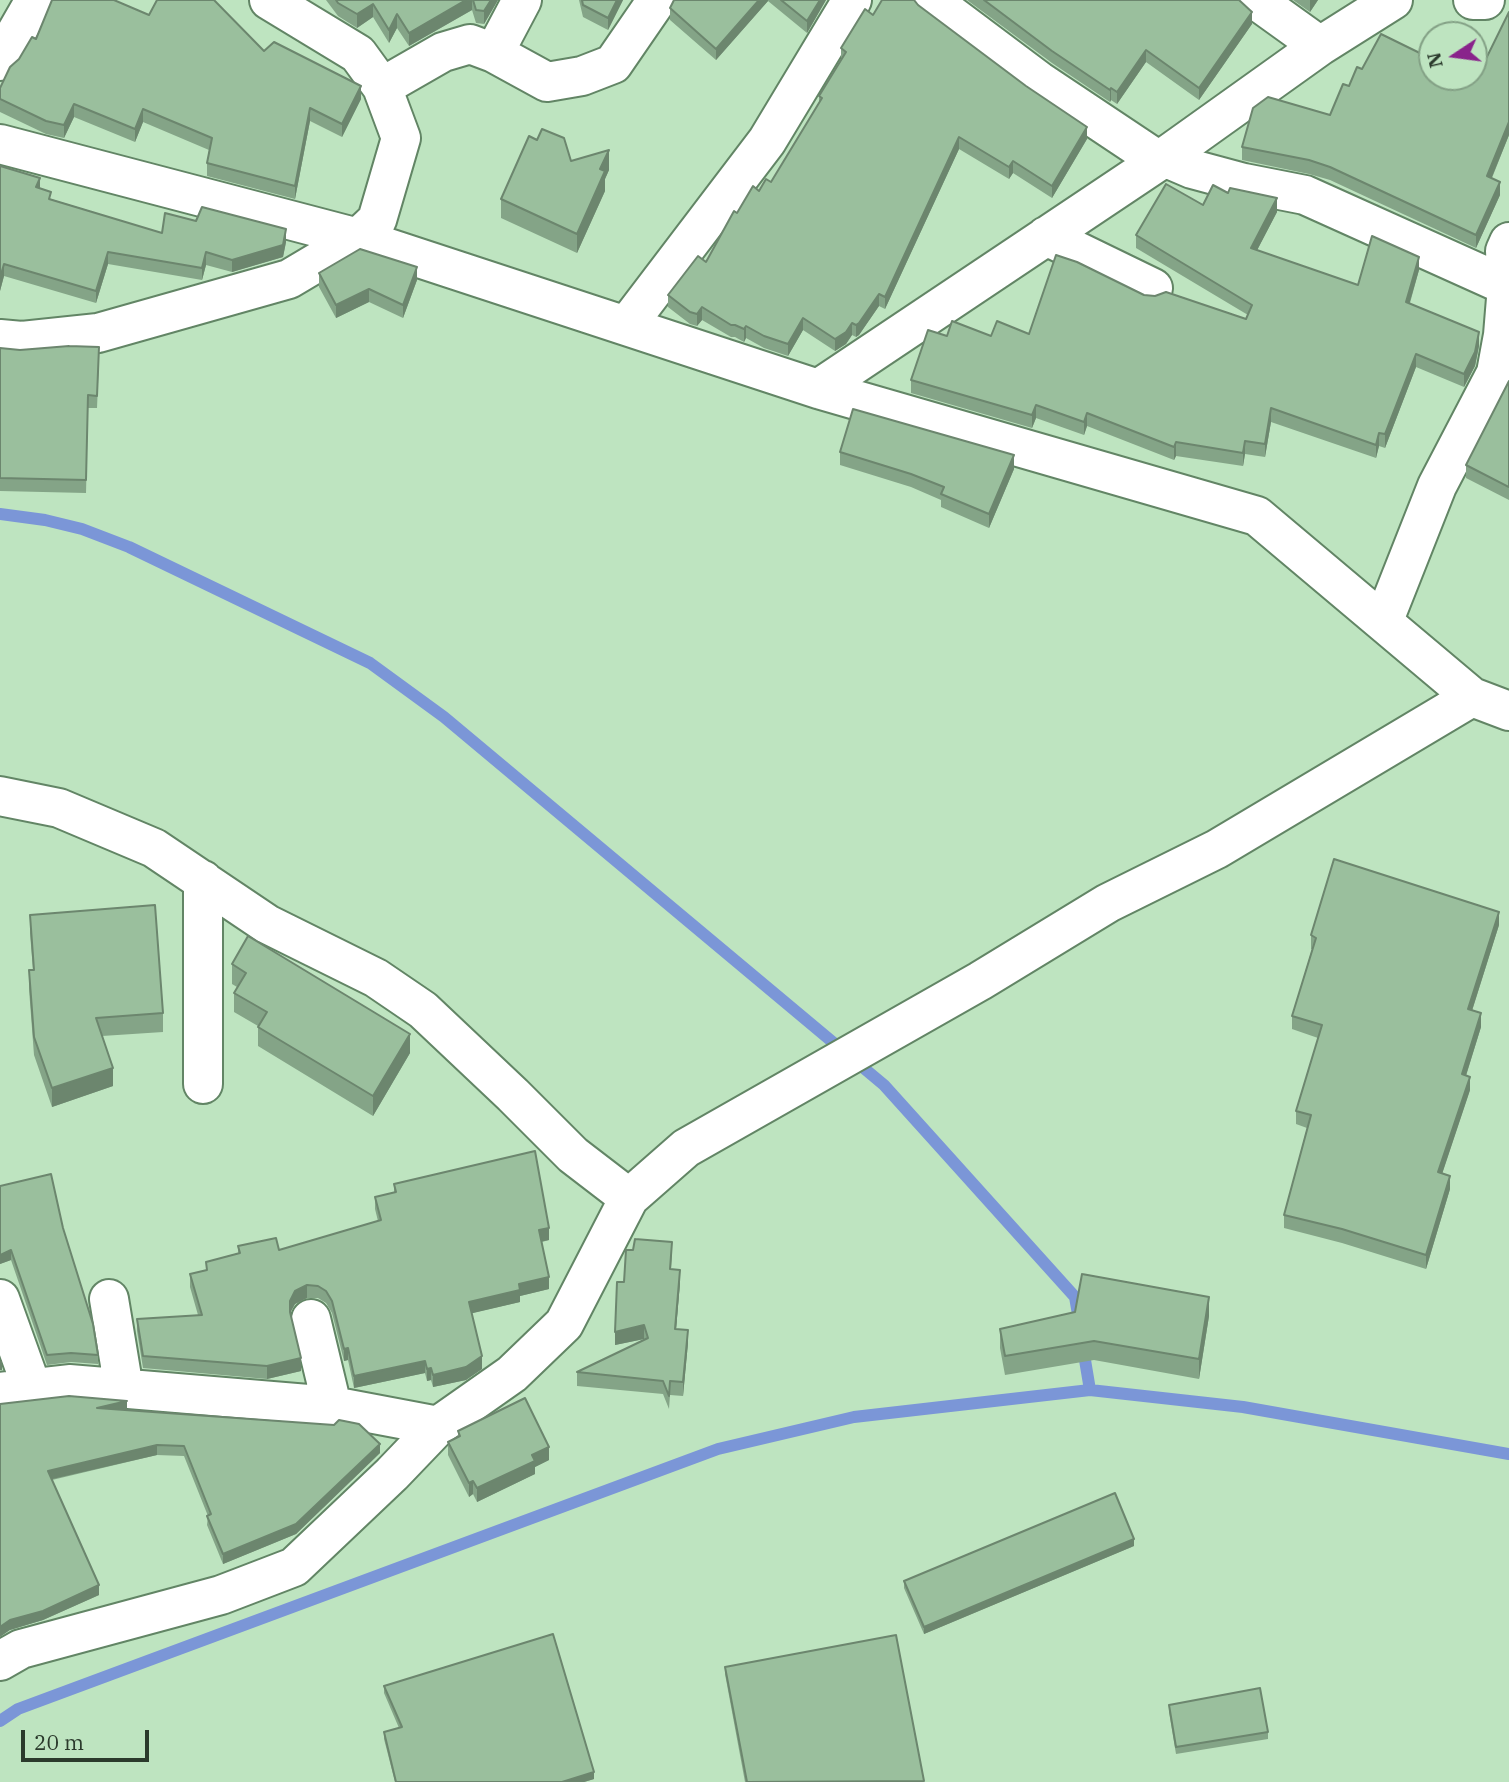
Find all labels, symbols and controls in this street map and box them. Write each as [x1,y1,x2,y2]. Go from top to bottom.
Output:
north arrow [1418,21,1488,91]
text: N [1421,50,1448,70]
scale bar [24,1716,152,1760]
text: 20 m [34,1728,84,1756]

